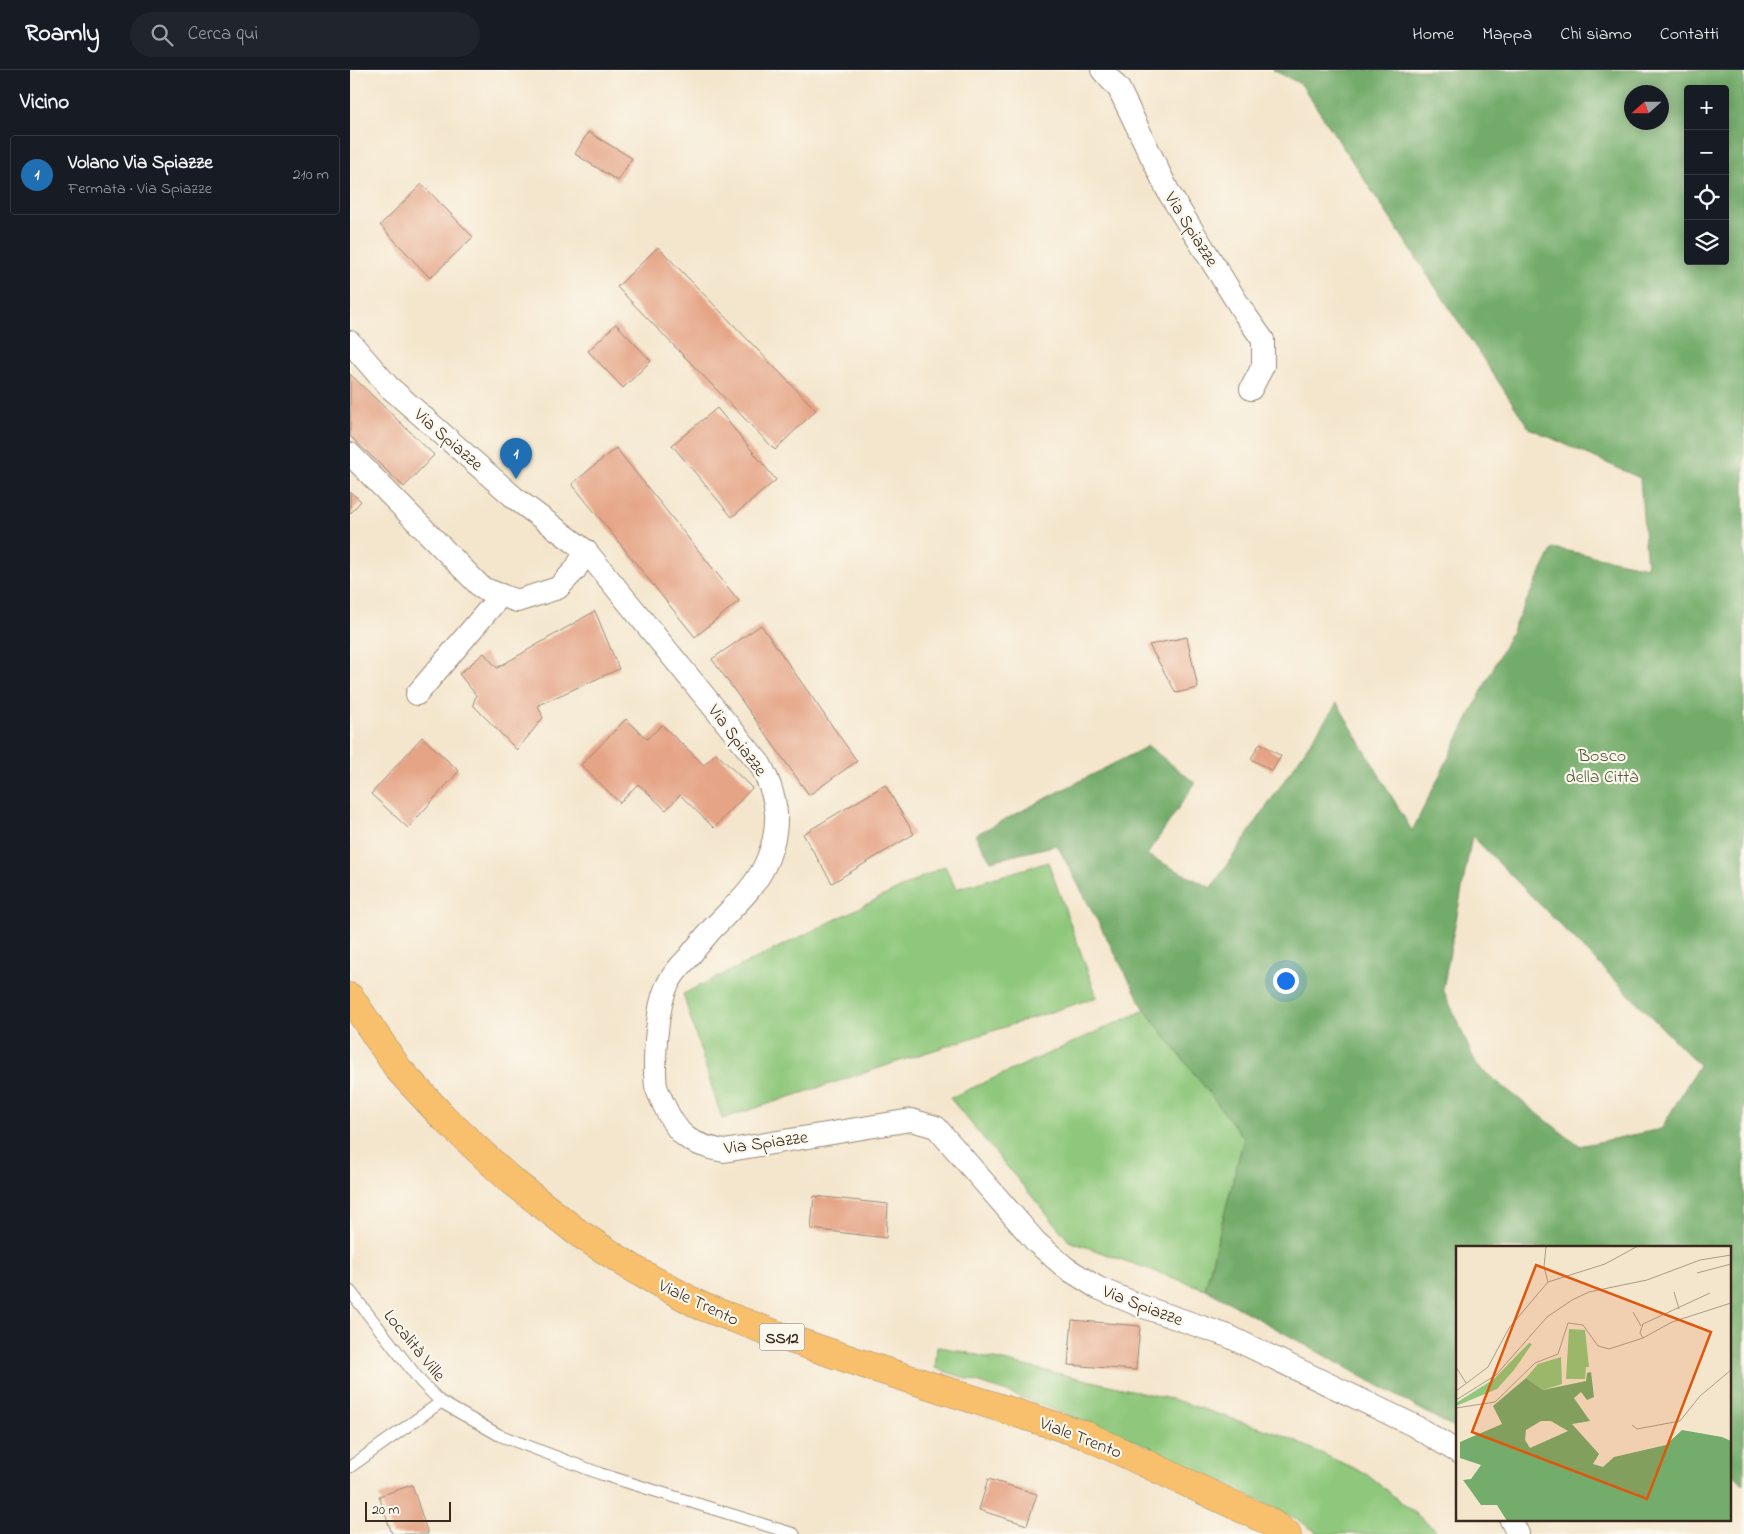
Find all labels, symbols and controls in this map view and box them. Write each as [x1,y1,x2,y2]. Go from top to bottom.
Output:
search box [130,12,480,57]
text: Roamly [25,17,100,52]
icon: search [148,21,176,49]
text: Cerca qui [188,21,258,48]
text: Home [1412,22,1454,48]
text: Mappa [1482,22,1532,48]
text: Chi siamo [1560,22,1632,48]
text: Contatti [1660,22,1719,48]
north arrow [1624,85,1669,130]
map controls [1684,85,1729,265]
button: + [1684,85,1729,130]
text: Vicino [20,88,69,118]
button: − [1684,130,1729,175]
text: Volano Via Spiazze [68,150,213,177]
text: 1 [34,163,40,187]
text: 210 m [293,163,329,187]
button: locate [1684,175,1729,220]
text: Fermata · Via Spiazze [68,177,212,201]
street label: Via Spiazze [1156,187,1224,273]
button: layers [1684,220,1729,265]
street label: Via Spiazze [407,402,489,479]
pin: 1 [500,438,532,479]
street label: Via Spiazze [700,699,773,783]
park label: Bosco della Città [1566,744,1638,791]
your location [1273,968,1299,994]
street label: Via Spiazze [722,1125,811,1163]
inset map [1456,1246,1732,1522]
street label: Viale Trento [653,1273,743,1334]
street label: Via Spiazze [1097,1279,1187,1334]
street label: Località Ville [376,1305,451,1389]
road number: SS12 [760,1324,804,1350]
street label: Viale Trento [1034,1411,1125,1466]
scale bar [365,1499,451,1522]
text: 20 m [372,1500,399,1521]

